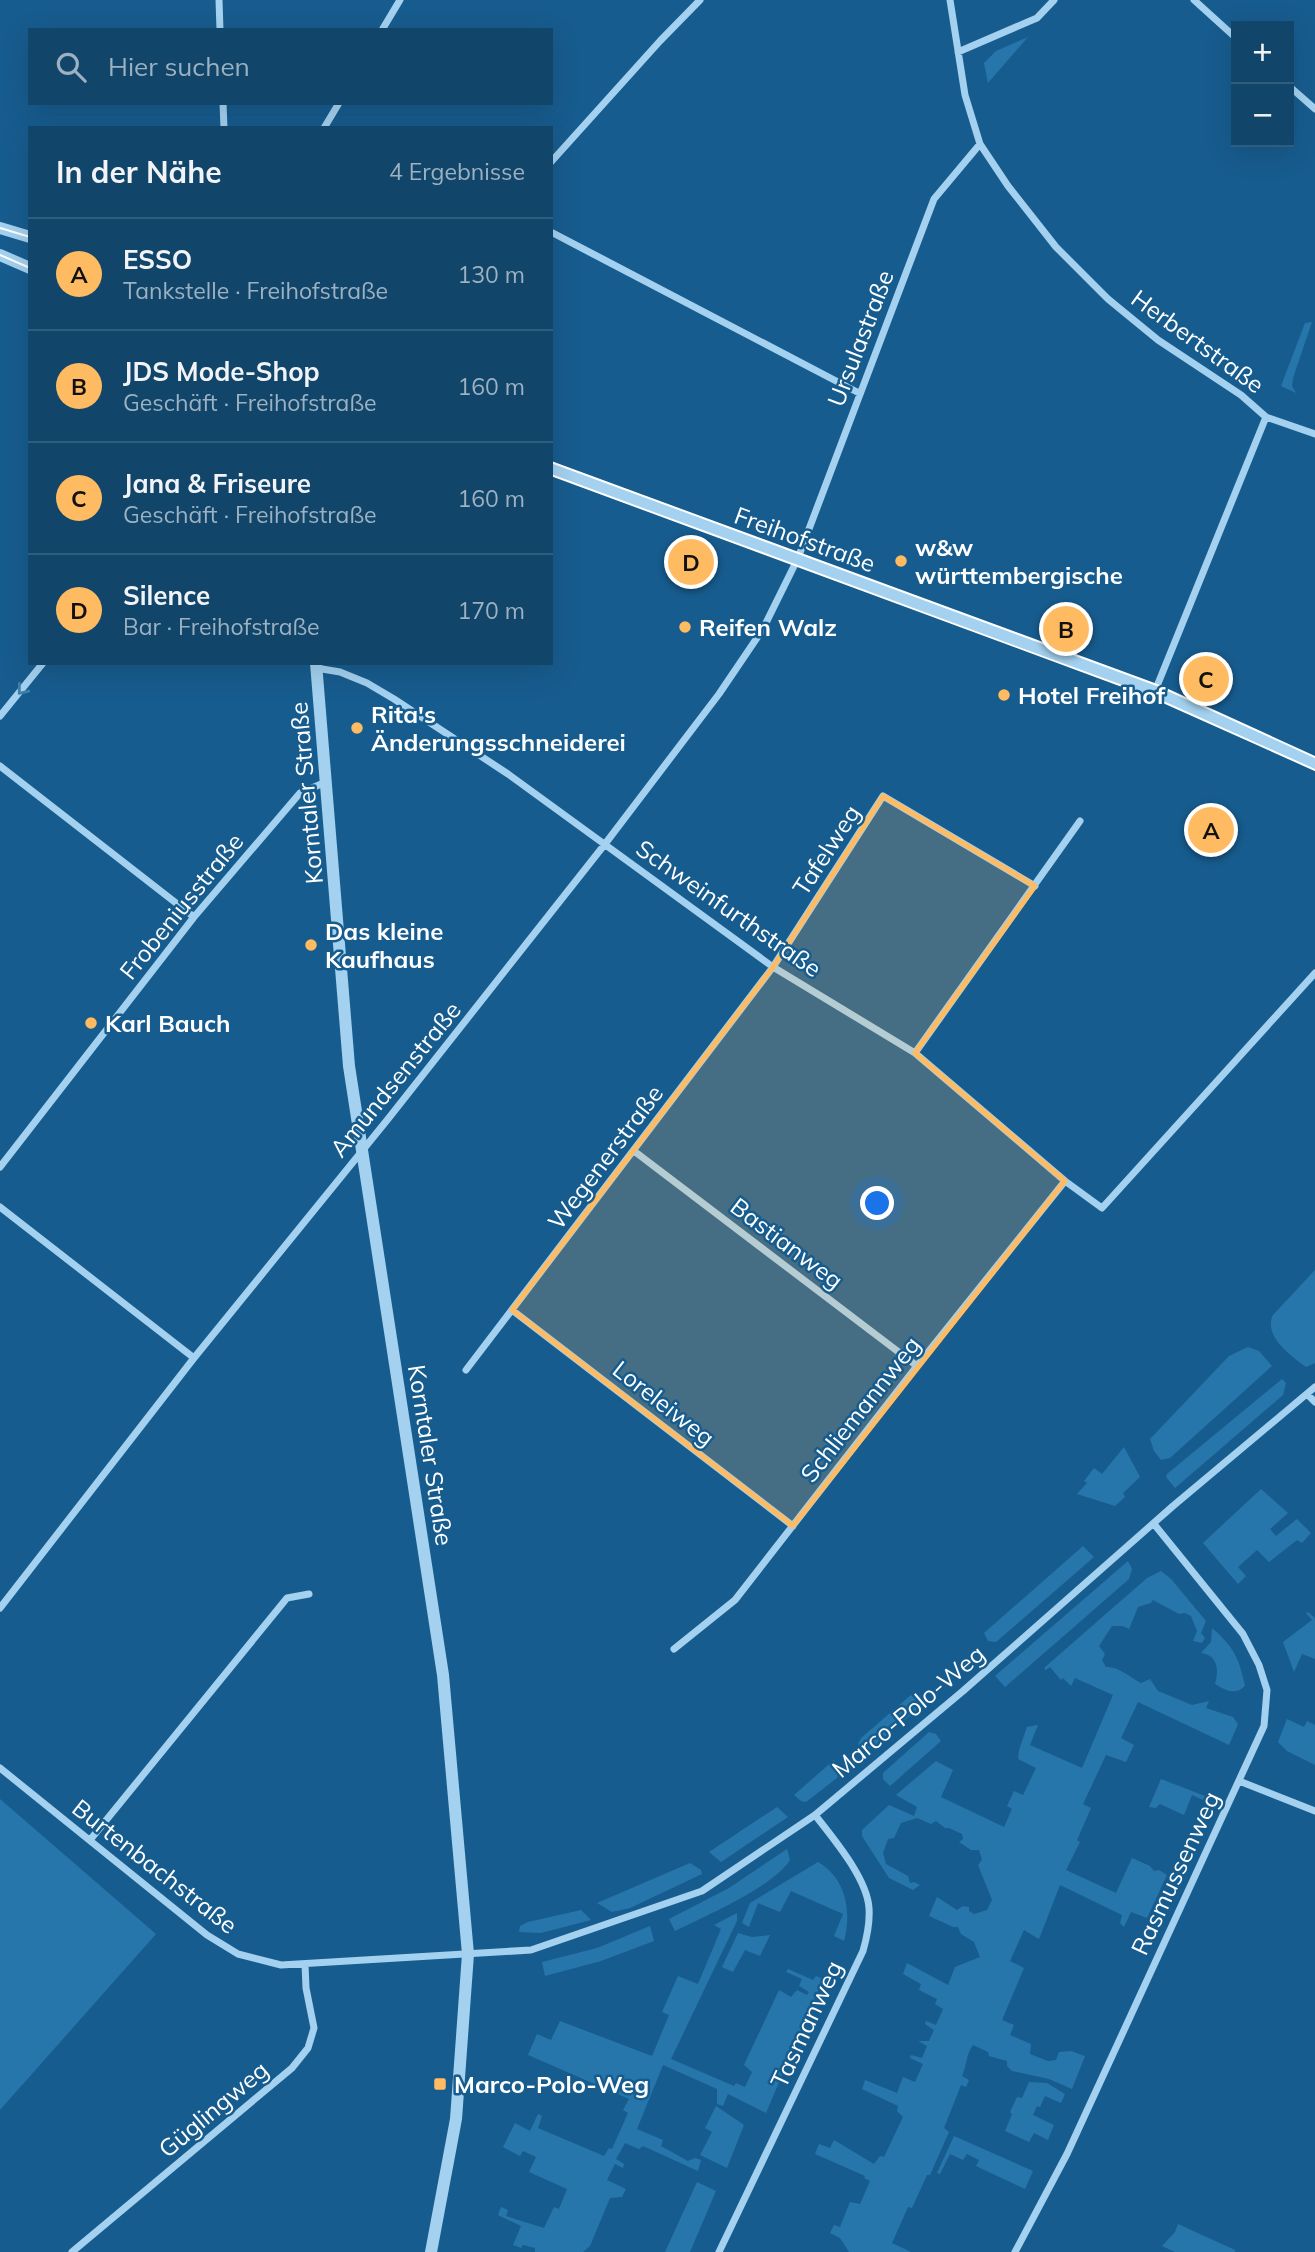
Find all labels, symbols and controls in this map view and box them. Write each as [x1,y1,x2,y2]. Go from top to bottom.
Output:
map controls [1231,21,1294,147]
button: + [1231,21,1294,84]
search box [28,28,553,105]
icon: search [52,48,90,86]
text: Hier suchen [108,50,250,83]
button: − [1231,84,1294,147]
text: In der Nähe [56,153,222,191]
text: 4 Ergebnisse [389,157,525,186]
text: ESSO [123,243,192,276]
text: A [70,260,88,289]
text: 130 m [457,260,525,289]
street label: Ursulastraße [820,266,900,410]
text: Tankstelle · Freihofstraße [123,276,388,305]
street label: Herbertstraße [1126,283,1270,399]
text: JDS Mode-Shop [123,355,320,388]
text: B [71,372,87,401]
text: 160 m [457,372,525,401]
text: Geschäft · Freihofstraße [123,388,377,417]
text: Jana & Friseure [123,467,311,500]
text: C [71,484,87,513]
text: 160 m [457,484,525,513]
text: Geschäft · Freihofstraße [123,500,377,529]
street label: Freihofstraße [730,500,880,578]
place label: w&w württembergische [915,532,1123,590]
pin: D [668,536,714,588]
marker: w&w württembergische [893,553,909,569]
text: Silence [123,579,210,612]
text: D [70,596,88,625]
text: 170 m [457,596,525,625]
pin: B [1043,603,1089,655]
text: Bar · Freihofstraße [123,612,320,641]
place label: Reifen Walz [699,612,837,642]
marker: Reifen Walz [677,619,693,635]
pin: C [1183,653,1229,705]
place label: Hotel Freihof [1018,680,1166,710]
one-way arrow [18,681,30,694]
marker: Hotel Freihof [996,687,1012,703]
place label: Rita's Änderungsschneiderei [371,699,626,757]
street label: Korntaler Straße [283,701,329,885]
marker: Rita's Änderungsschneiderei [349,720,365,736]
street label: Tafelweg [786,799,866,901]
pin: A [1188,804,1234,856]
street label: Frobeniusstraße [113,827,249,985]
street label: Schweinfurthstraße [630,833,828,983]
place label: Das kleine Kaufhaus [325,916,443,974]
marker: Das kleine Kaufhaus [303,937,319,953]
street label: Amundsenstraße [323,995,467,1163]
place label: Karl Bauch [105,1008,230,1038]
marker: Karl Bauch [83,1015,99,1031]
street label: Wegenerstraße [541,1079,669,1235]
your location [860,1186,894,1220]
street label: Bastianweg [725,1191,849,1295]
street label: Schliemannweg [794,1330,926,1488]
street label: Loreleiweg [607,1354,721,1452]
street label: Korntaler Straße [402,1363,460,1547]
street label: Marco-Polo-Weg [826,1638,990,1784]
street label: Rasmussenweg [1124,1787,1226,1959]
street label: Burtenbachstraße [67,1792,243,1940]
street label: Tasmanweg [764,1956,848,2092]
street label: Güglingweg [152,2054,274,2164]
place label: Marco-Polo-Weg [454,2069,649,2099]
marker: Marco-Polo-Weg [432,2076,448,2092]

